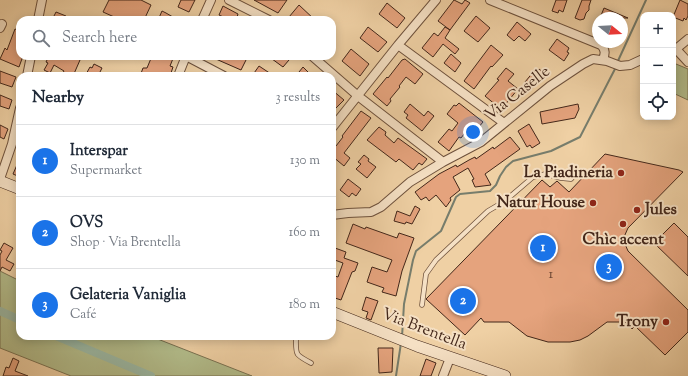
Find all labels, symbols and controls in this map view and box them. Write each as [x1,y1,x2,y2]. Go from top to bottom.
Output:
north arrow [592,12,628,48]
map controls [640,12,676,120]
button: + [640,12,676,48]
search box [16,16,336,60]
icon: search [30,27,52,49]
text: Search here [62,28,137,49]
button: − [640,48,676,84]
street label: Via Caselle [480,61,556,127]
button: locate [640,84,676,120]
text: Nearby [32,86,84,110]
text: 3 results [275,89,320,107]
your location [463,122,483,142]
text: Interspar [70,141,128,162]
text: 1 [43,152,47,170]
text: 130 m [290,152,320,170]
text: Supermarket [70,162,142,180]
place label: La Piadineria [524,162,614,185]
marker: La Piadineria [616,168,626,178]
place label: Natur House [497,192,586,215]
marker: Natur House [588,198,598,208]
place label: Jules [643,199,677,222]
marker: Jules [632,205,642,215]
text: OVS [70,213,103,234]
marker: Chìc accent [618,219,628,229]
text: 2 [42,224,48,242]
text: 160 m [289,224,320,242]
place label: Chìc accent [582,229,664,252]
pin: 1 [530,233,556,263]
text: Shop · Via Brentella [70,234,181,252]
pin: 3 [596,252,622,282]
house number: 1 [549,265,554,285]
text: Gelateria Vaniglia [70,285,186,306]
pin: 2 [450,286,476,316]
text: 3 [42,296,48,314]
text: 180 m [289,296,320,314]
street label: Via Brentella [378,303,470,357]
text: Café [70,306,97,324]
place label: Trony [616,311,658,334]
marker: Trony [661,317,671,327]

